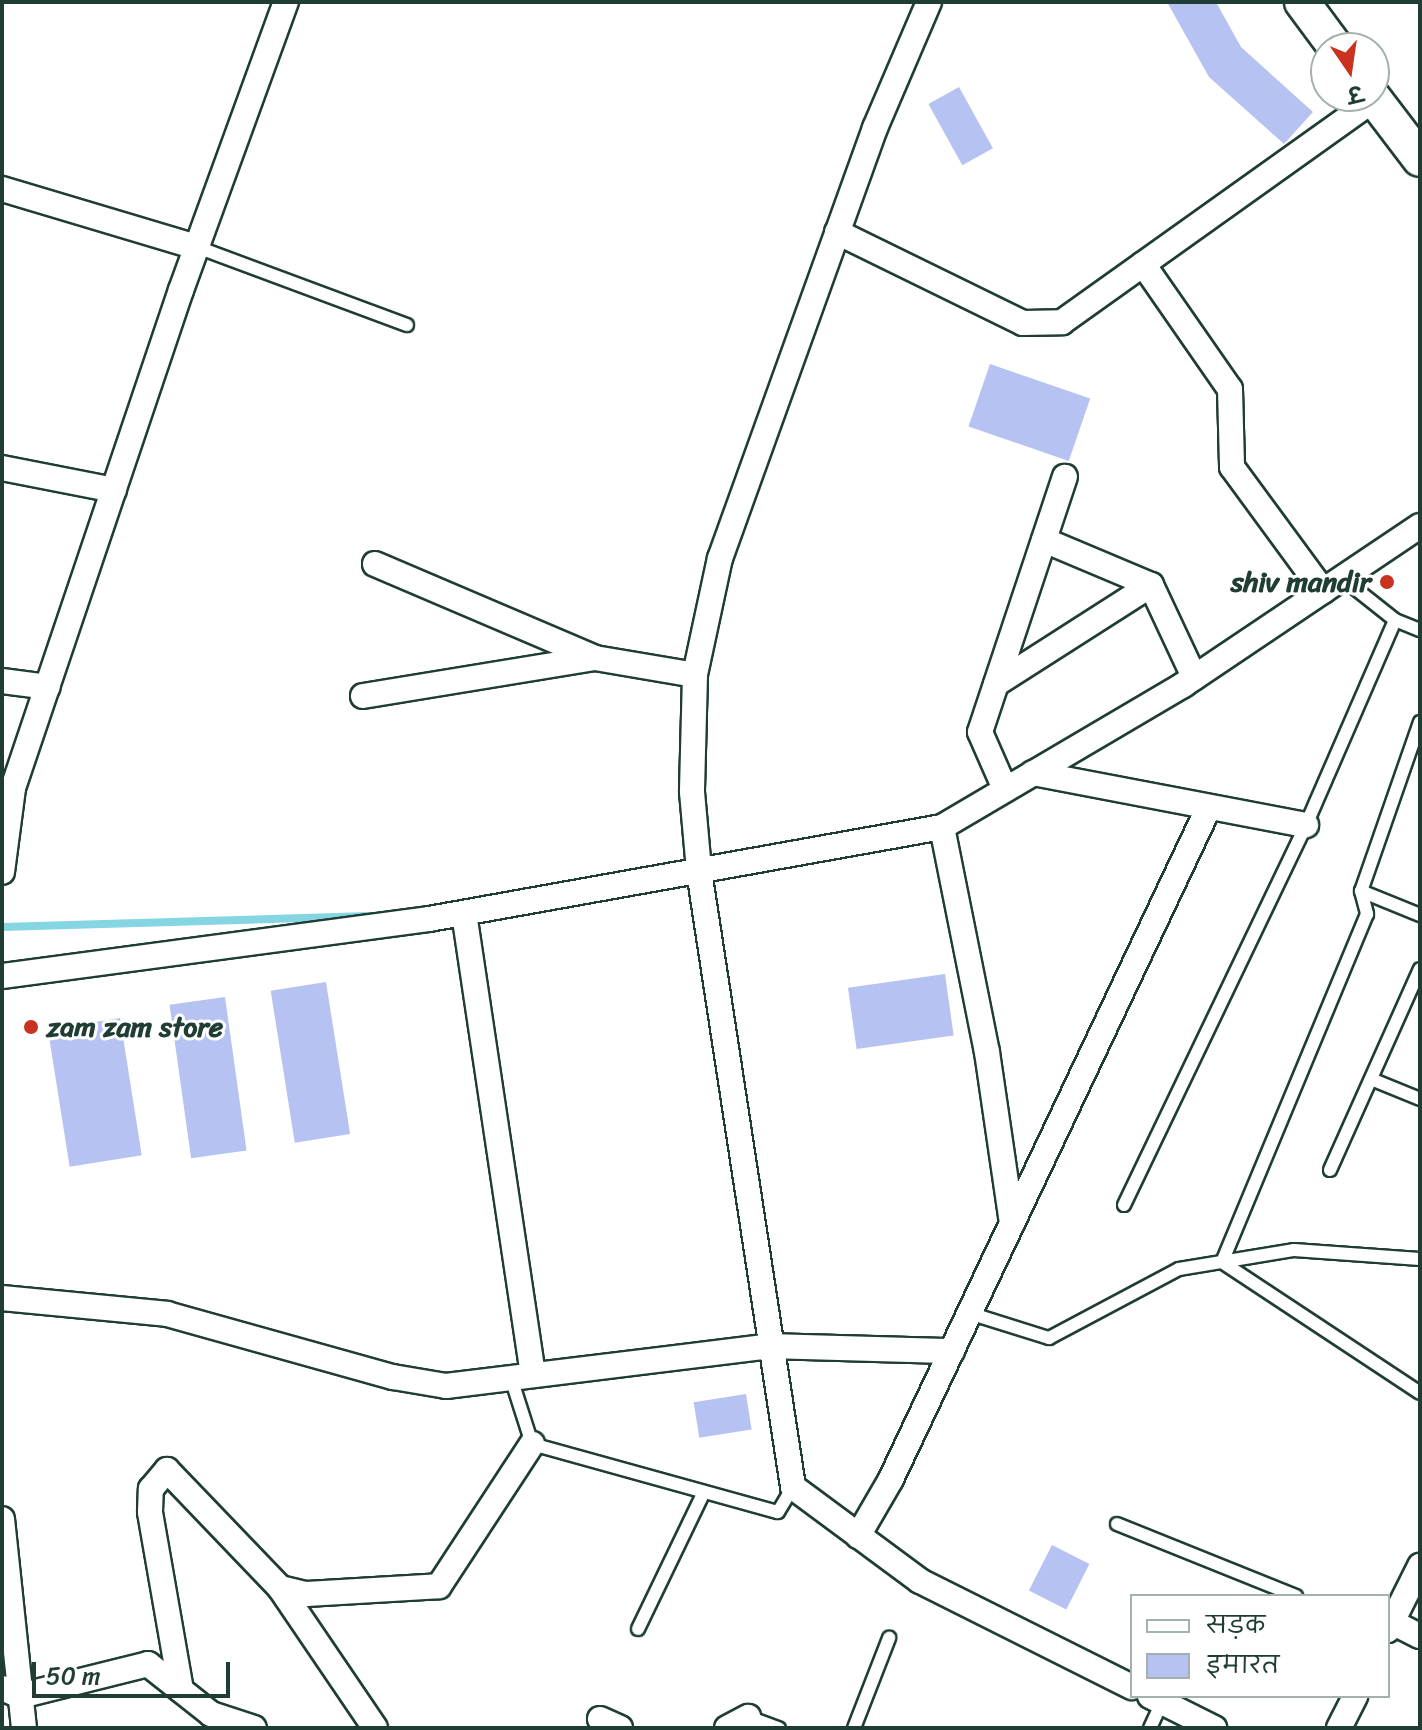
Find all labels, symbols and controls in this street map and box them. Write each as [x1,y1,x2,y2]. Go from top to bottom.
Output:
north arrow [1310,32,1390,112]
text: उ [1344,73,1367,115]
place label: shiv mandir [1231,565,1371,599]
marker: shiv mandir [1378,573,1396,591]
place label: zam zam store [47,1010,224,1044]
marker: zam zam store [22,1018,40,1036]
legend [1130,1594,1390,1698]
text: सड़क [1206,1604,1265,1646]
text: इमारत [1206,1644,1279,1686]
scale bar [36,1646,234,1696]
text: 50 m [46,1655,101,1697]

